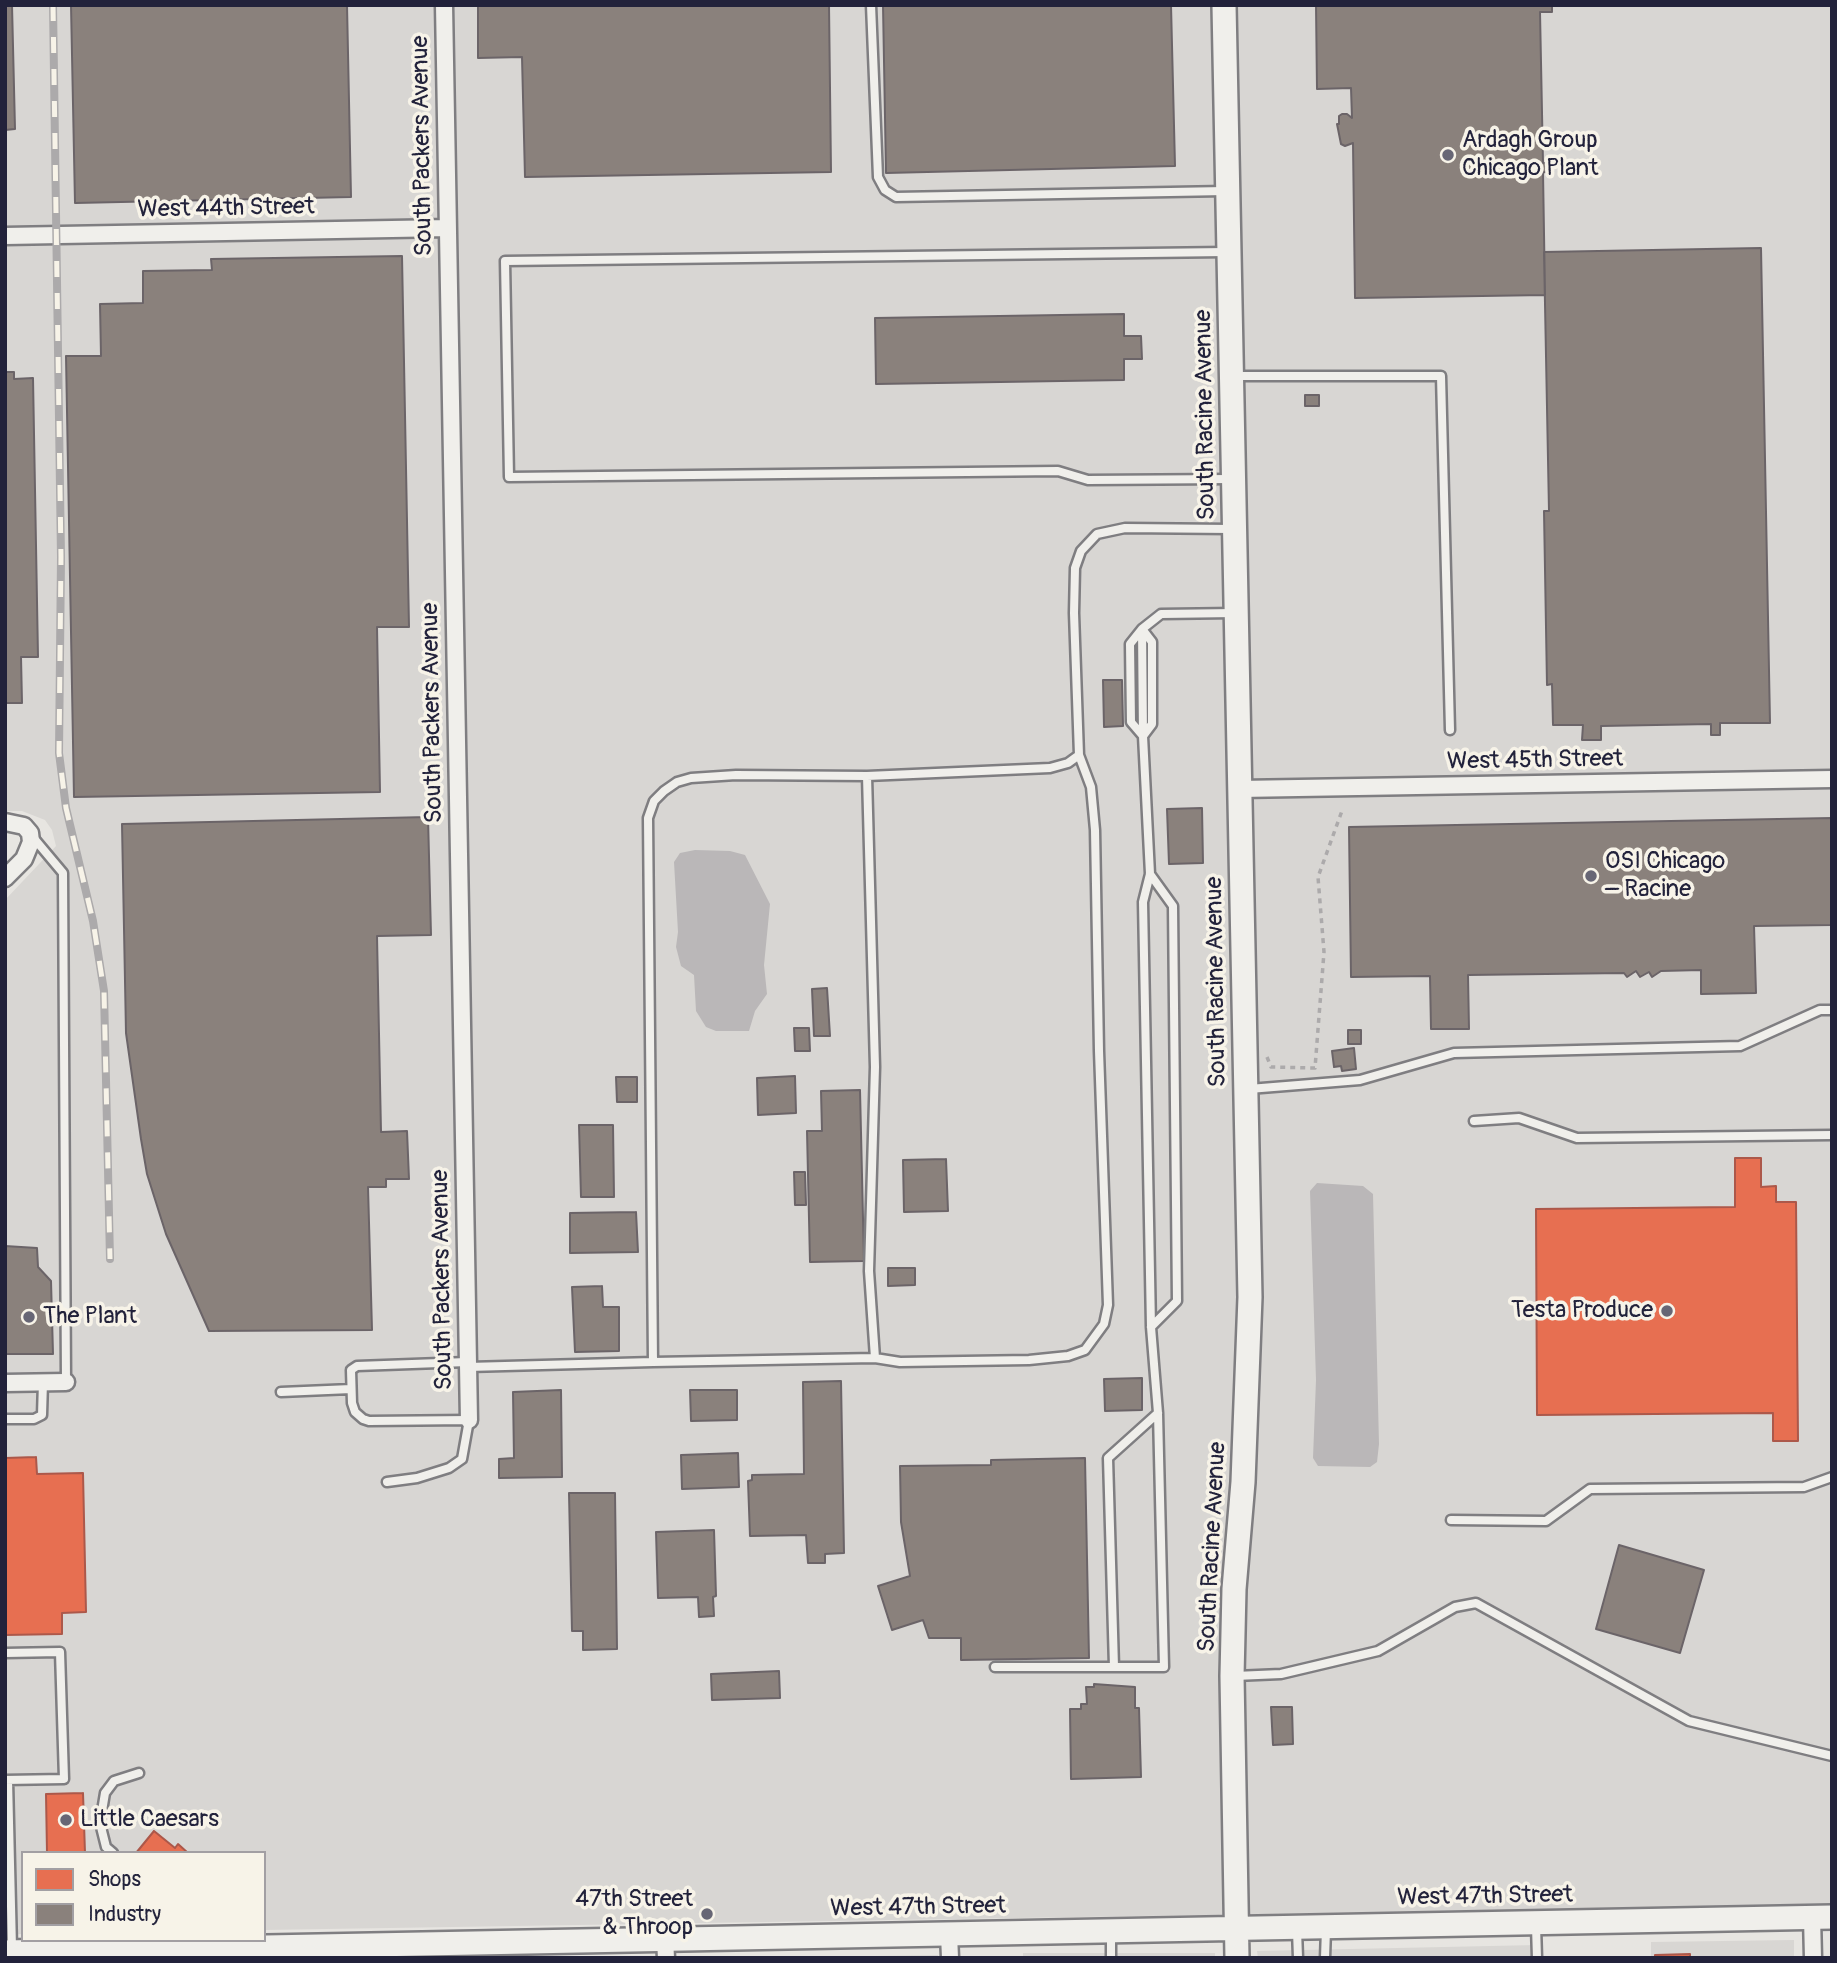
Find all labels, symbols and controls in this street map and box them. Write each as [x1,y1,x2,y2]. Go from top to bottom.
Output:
street label: South Packers Avenue [407,35,439,257]
place label: Ardagh Group Chicago Plant [1462,127,1599,183]
marker: Ardagh Group Chicago Plant [1440,147,1456,163]
street label: West 44th Street [137,193,315,225]
street label: South Racine Avenue [1190,309,1222,521]
street label: South Packers Avenue [417,602,449,824]
street label: West 45th Street [1447,745,1623,777]
place label: OSI Chicago – Racine [1605,848,1725,904]
marker: OSI Chicago – Racine [1583,868,1599,884]
street label: South Racine Avenue [1201,876,1233,1088]
street label: South Packers Avenue [427,1169,459,1391]
place label: Testa Produce [1511,1297,1653,1325]
place label: The Plant [43,1303,137,1331]
marker: Testa Produce [1659,1303,1675,1319]
marker: The Plant [21,1309,37,1325]
street label: South Racine Avenue [1193,1441,1233,1653]
place label: Little Caesars [80,1806,219,1834]
marker: Little Caesars [58,1812,74,1828]
legend [21,1851,266,1942]
text: Shops [88,1866,141,1893]
street label: West 47th Street [1397,1881,1573,1913]
place label: 47th Street & Throop [575,1886,693,1942]
street label: West 47th Street [830,1892,1006,1924]
text: Industry [88,1901,161,1928]
marker: 47th Street & Throop [699,1906,715,1922]

